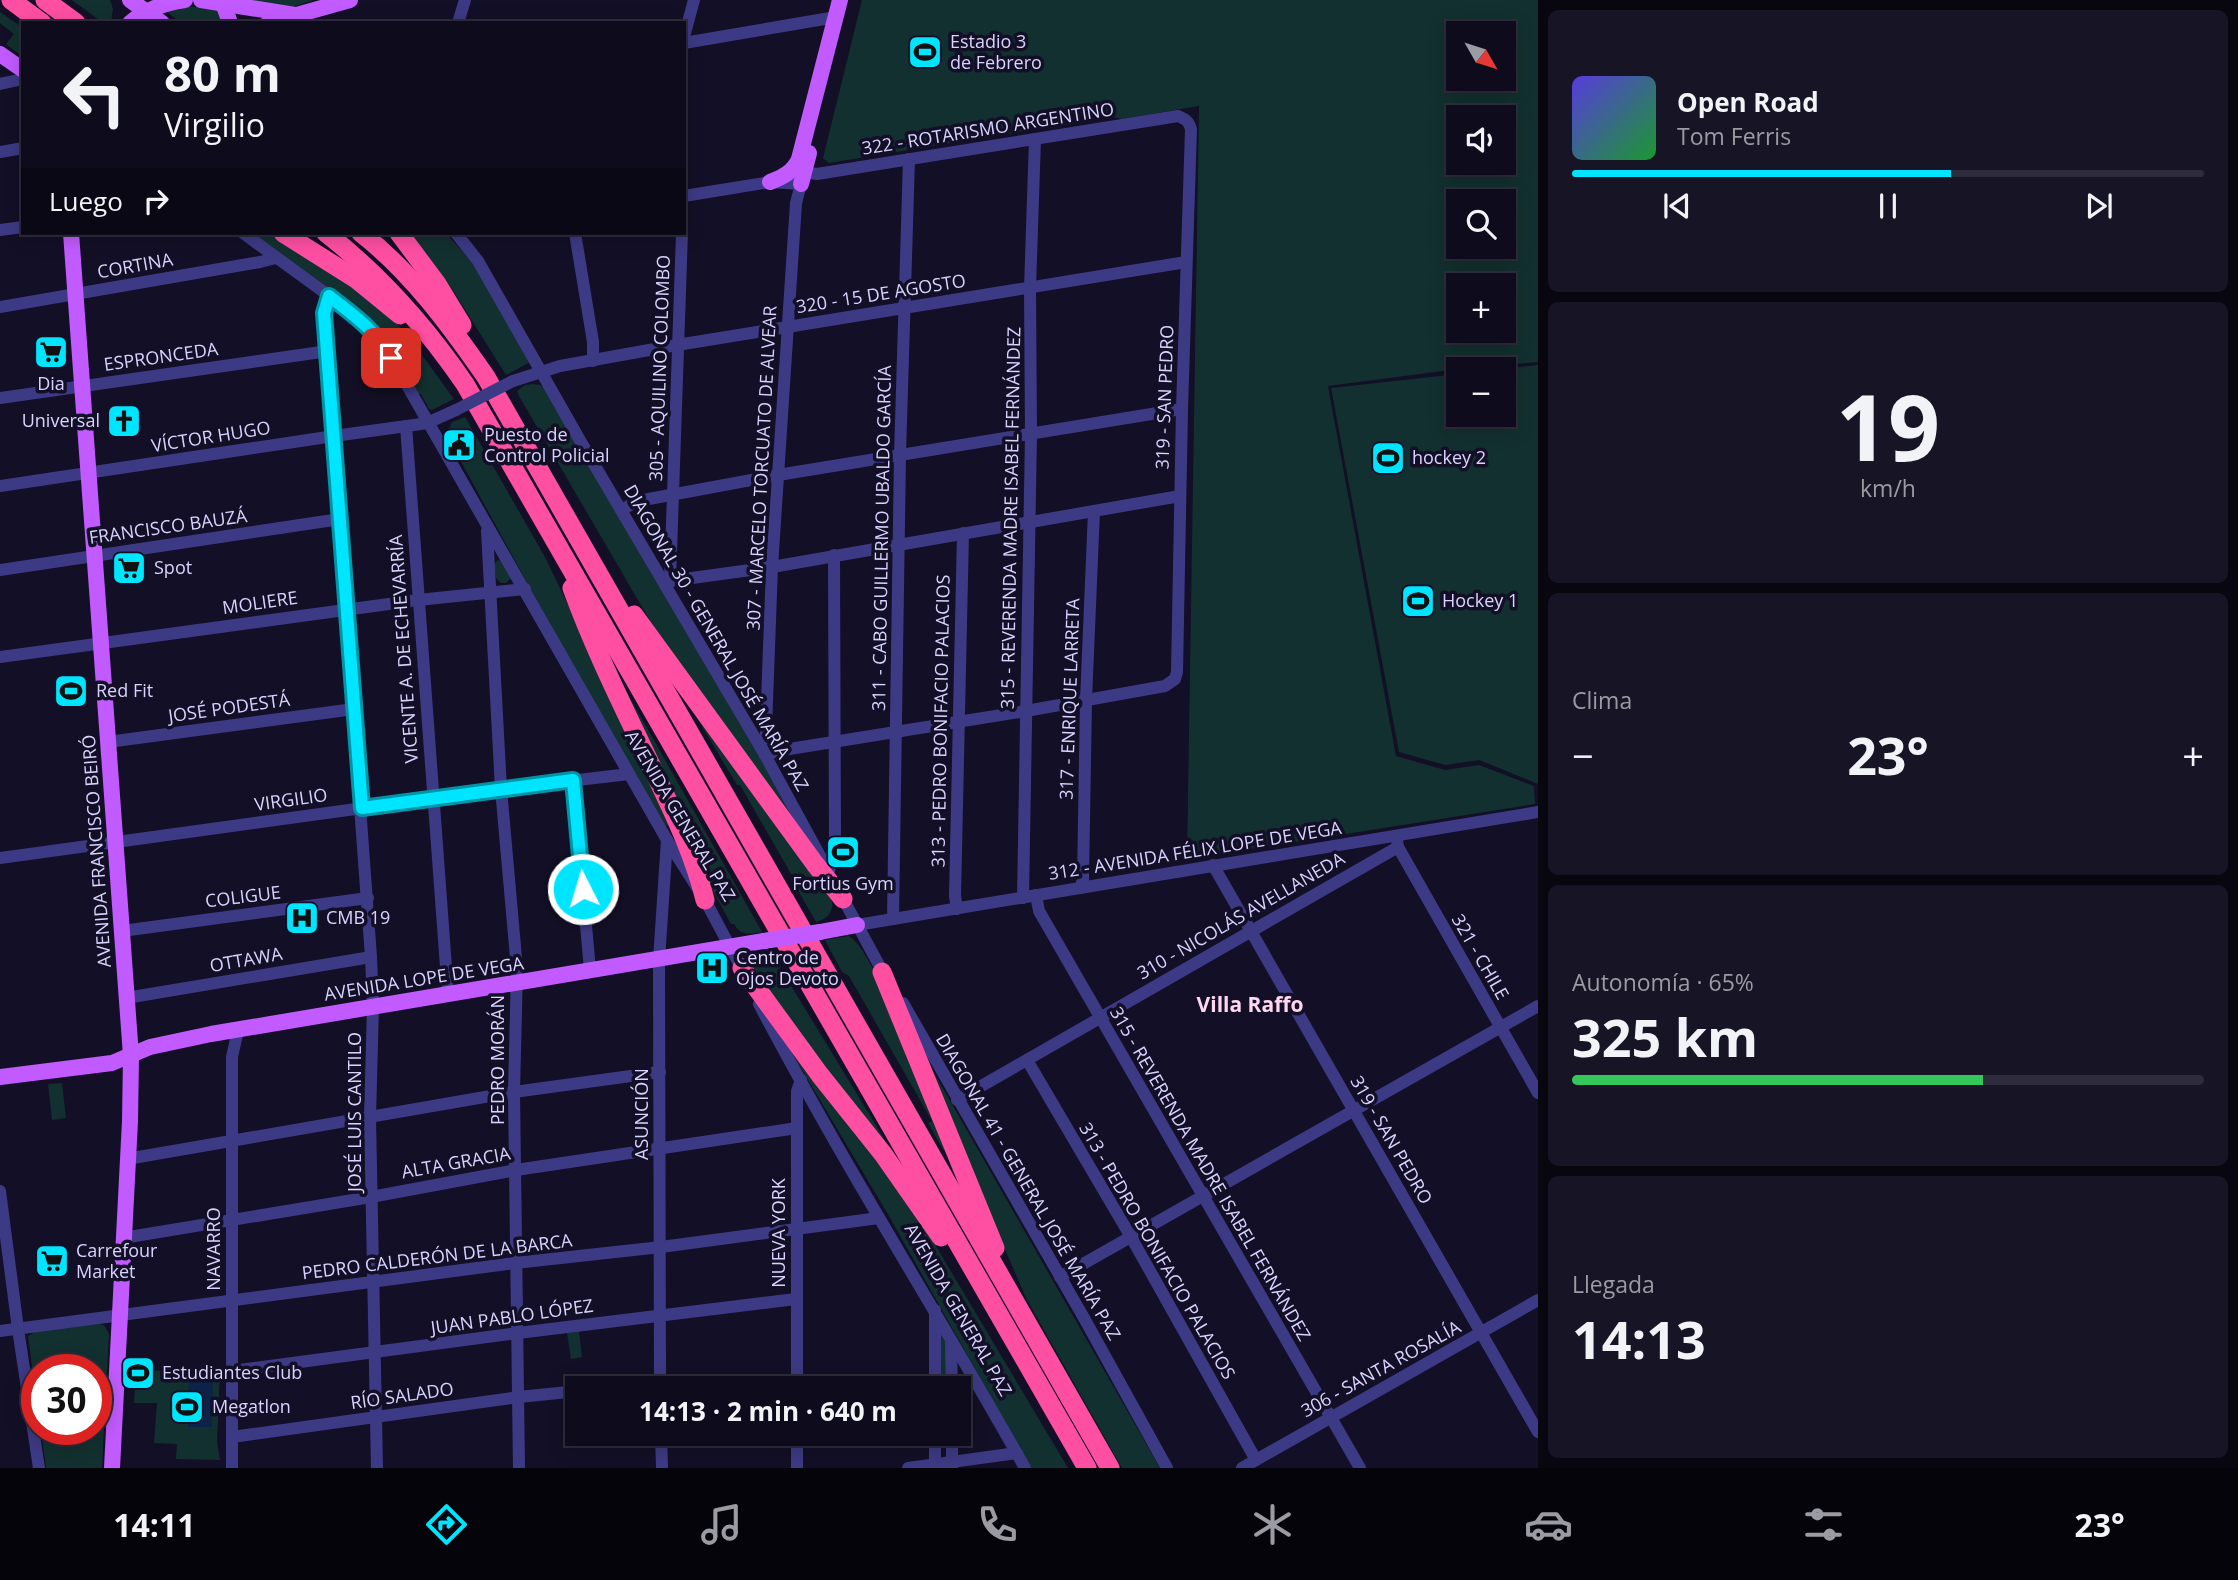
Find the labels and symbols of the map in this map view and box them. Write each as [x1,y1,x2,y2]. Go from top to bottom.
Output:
north arrow [1446,21,1516,91]
place label: Estadio 3 de Febrero [950,29,1042,74]
sports icon: Estadio 3 de Febrero [906,33,944,71]
street label: 322 - ROTARISMO ARGENTINO [860,96,1116,160]
street label: CORTINA [95,246,175,283]
street label: 305 - AQUILINO COLOMBO [643,254,675,482]
street label: 320 - 15 DE AGOSTO [794,268,967,318]
street label: 307 - MARCELO TORCUATO DE ALVEAR [741,305,781,631]
street label: 319 - SAN PEDRO [1149,324,1179,470]
street label: 315 - REVERENDA MADRE ISABEL FERNÁNDEZ [995,327,1025,709]
pin [361,328,421,388]
supermarket icon: Dia [32,333,70,371]
street label: ESPRONCEDA [102,336,220,376]
street label: 311 - CABO GUILLERMO UBALDO GARCÍA [866,364,896,711]
place label: Dia [37,371,65,395]
church icon: Universal [105,402,143,440]
place label: Universal [22,408,100,432]
street label: VÍCTOR HUGO [150,415,272,457]
place label: Puesto de Control Policial [484,422,609,467]
public building icon: Puesto de Control Policial [440,426,478,464]
sports icon: hockey 2 [1369,439,1407,477]
place label: hockey 2 [1412,445,1486,469]
street label: DIAGONAL 30 - GENERAL JOSÉ MARÍA PAZ [619,480,815,795]
street label: FRANCISCO BAUZÁ [87,503,249,549]
street label: VICENTE A. DE ECHEVARRÍA [383,533,423,764]
supermarket icon: Spot [110,549,148,587]
place label: Spot [154,555,192,579]
street label: 313 - PEDRO BONIFACIO PALACIOS [925,574,955,868]
sports icon: Hockey 1 [1399,582,1437,620]
street label: MOLIERE [221,585,299,619]
place label: Hockey 1 [1442,588,1518,612]
street label: 317 - ENRIQUE LARRETA [1053,597,1085,800]
sports icon: Red Fit [52,672,90,710]
place label: Red Fit [96,678,153,702]
street label: JOSÉ PODESTÁ [165,687,292,728]
street label: AVENIDA GENERAL PAZ [620,726,741,905]
street label: AVENIDA FRANCISCO BEIRÓ [76,734,116,968]
street label: VIRGILIO [253,782,329,816]
street label: 312 - AVENIDA FÉLIX LOPE DE VEGA [1047,815,1344,885]
sports icon: Fortius Gym [824,833,862,871]
street label: 310 - NICOLÁS AVELLANEDA [1133,846,1349,984]
position arrow [546,852,620,926]
place label: Fortius Gym [792,871,894,895]
street label: COLIGUE [204,879,282,913]
hospital icon: CMB 19 [283,899,321,937]
place label: CMB 19 [326,905,390,929]
street label: 321 - CHILE [1447,909,1515,1004]
street label: OTTAWA [208,941,285,977]
place label: Centro de Ojos Devoto [736,945,839,990]
hospital icon: Centro de Ojos Devoto [693,949,731,987]
street label: AVENIDA LOPE DE VEGA [322,950,526,1006]
district label: Villa Raffo [1197,990,1303,1018]
street label: PEDRO MORÁN [485,995,509,1125]
street label: 315 - REVERENDA MADRE ISABEL FERNÁNDEZ [1105,1002,1317,1345]
street label: DIAGONAL 41 - GENERAL JOSÉ MARÍA PAZ [931,1029,1127,1344]
street label: JOSÉ LUIS CANTILO [342,1032,366,1194]
street label: ASUNCIÓN [629,1068,653,1160]
street label: 319 - SAN PEDRO [1345,1071,1438,1208]
street label: 313 - PEDRO BONIFACIO PALACIOS [1074,1118,1242,1383]
street label: ALTA GRACIA [400,1141,513,1183]
street label: NUEVA YORK [766,1177,790,1288]
street label: NAVARRO [201,1207,225,1291]
street label: AVENIDA GENERAL PAZ [900,1219,1018,1400]
street label: PEDRO CALDERÓN DE LA BARCA [300,1227,574,1285]
place label: Carrefour Market [76,1238,158,1283]
supermarket icon: Carrefour Market [33,1242,71,1280]
street label: JUAN PABLO LÓPEZ [427,1293,595,1340]
street label: 306 - SANTA ROSALÍA [1296,1314,1465,1422]
speed limit sign: 30 [21,1354,112,1445]
sports icon: Estudiantes Club [119,1354,157,1392]
place label: Estudiantes Club [162,1360,302,1384]
street label: RÍO SALADO [349,1376,455,1414]
sports icon: Megatlon [168,1388,206,1426]
place label: Megatlon [212,1394,291,1418]

